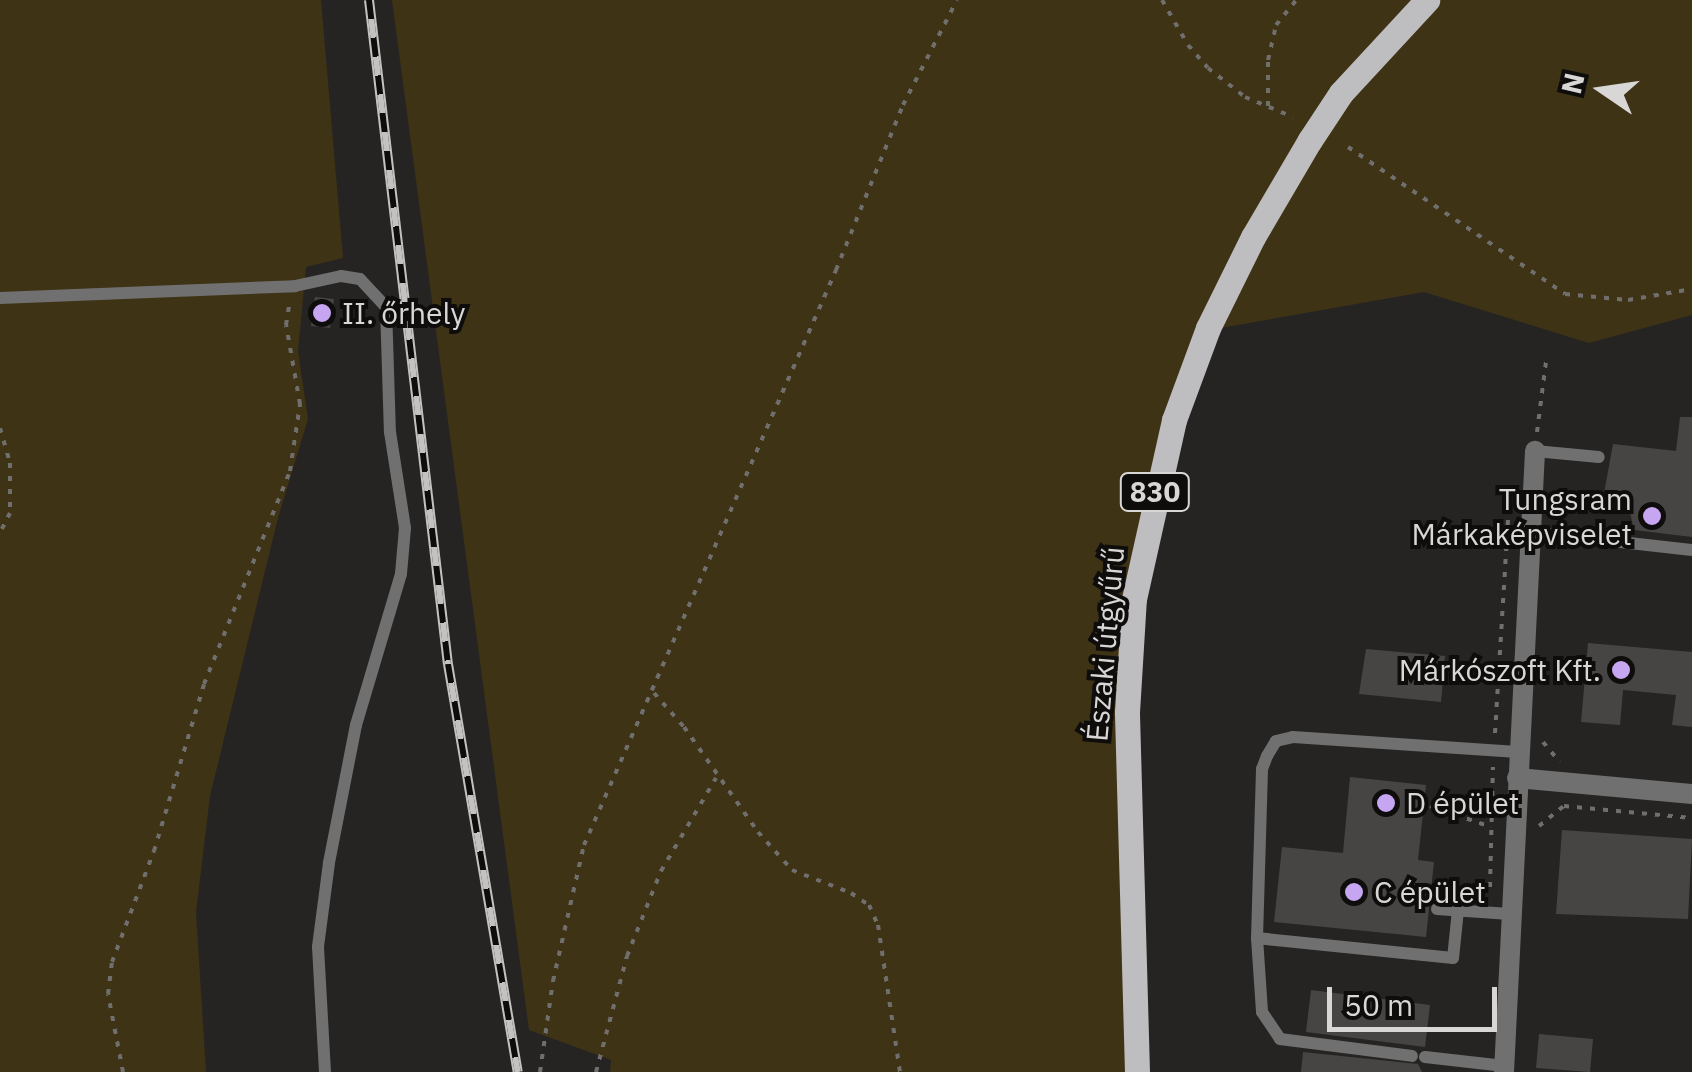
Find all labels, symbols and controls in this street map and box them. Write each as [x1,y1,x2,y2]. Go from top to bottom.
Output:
north arrow [1552,40,1652,140]
text: N [1552,69,1593,97]
place label: II. őrhely [342,295,465,331]
marker: II. őrhely [311,302,333,324]
road number: 830 [1118,469,1192,515]
place label: Tungsram Márkaképviselet [1412,481,1632,552]
marker: Tungsram Márkaképviselet [1641,505,1663,527]
street label: Északi útgyűrű [1079,545,1131,743]
place label: Márkószoft Kft. [1399,652,1601,688]
marker: Márkószoft Kft. [1610,659,1632,681]
place label: D épület [1406,785,1519,821]
marker: D épület [1375,792,1397,814]
place label: C épület [1374,874,1486,910]
marker: C épület [1343,881,1365,903]
scale bar [1332,967,1502,1029]
text: 50 m [1344,985,1413,1024]

